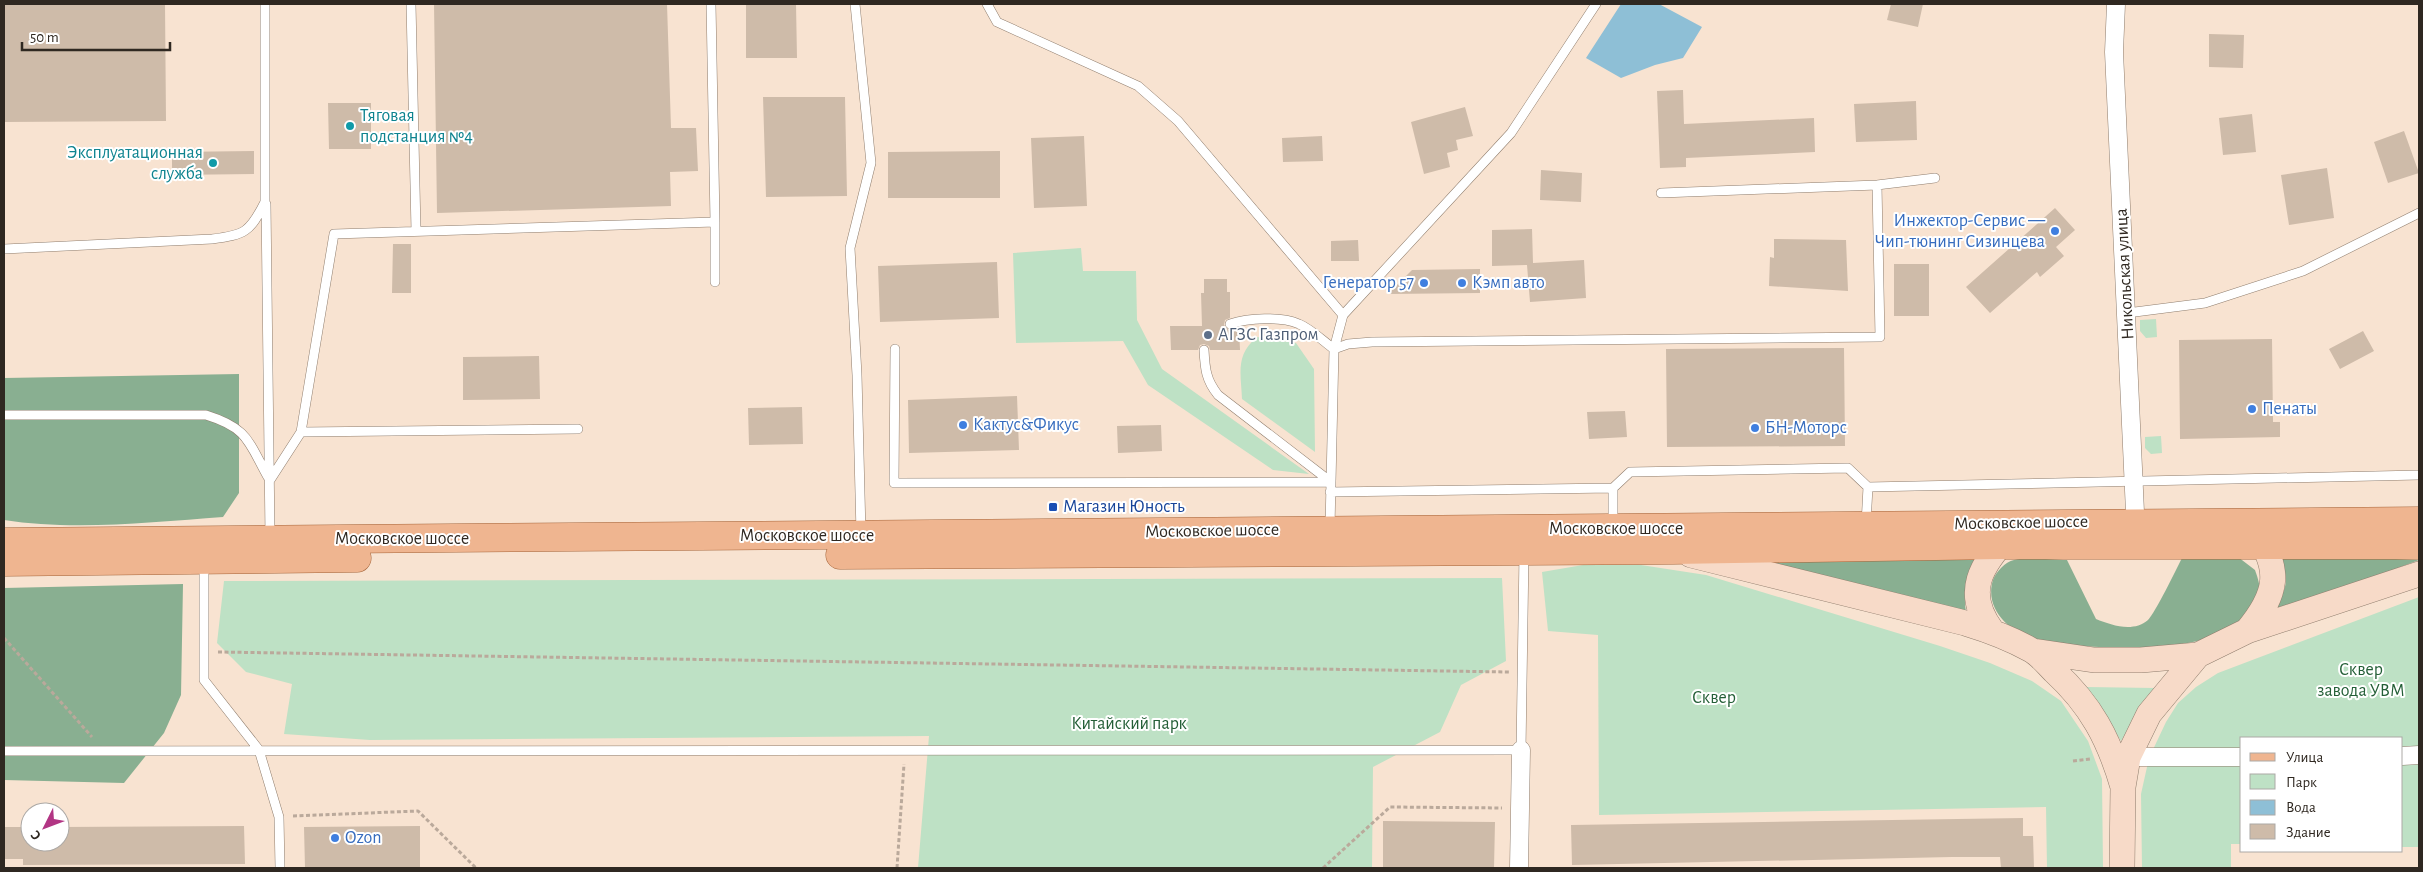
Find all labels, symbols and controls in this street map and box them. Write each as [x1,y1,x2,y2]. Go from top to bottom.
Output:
scale bar [22,20,170,52]
text: 50 m [30,30,59,45]
place label: Тяговая подстанция №4 [360,107,473,146]
marker: Тяговая подстанция №4 [344,120,356,132]
place label: Эксплуатационная служба [67,144,203,183]
marker: Эксплуатационная служба [207,157,219,169]
street label: Никольская улица [2113,208,2137,340]
place label: Инжектор-Сервис — Чип-тюнинг Сизинцева [1875,212,2046,251]
marker: Инжектор-Сервис — Чип-тюнинг Сизинцева [2049,225,2061,237]
place label: Генератор 57 [1323,274,1414,292]
place label: Кэмп авто [1472,274,1545,292]
marker: Генератор 57 [1418,277,1430,289]
marker: Кэмп авто [1456,277,1468,289]
place label: АГЗС Газпром [1218,326,1319,344]
marker: АГЗС Газпром [1202,329,1214,341]
place label: Пенаты [2262,400,2317,418]
marker: Пенаты [2246,403,2258,415]
place label: Кактус&Фикус [973,416,1079,434]
marker: Кактус&Фикус [957,419,969,431]
place label: БН-Моторс [1765,419,1847,437]
marker: БН-Моторс [1749,422,1761,434]
place label: Магазин Юность [1063,498,1185,516]
marker: Магазин Юность [1047,501,1059,513]
street label: Московское шоссе [1954,513,2088,533]
street label: Московское шоссе [1549,520,1683,538]
street label: Московское шоссе [1145,521,1279,541]
street label: Московское шоссе [740,527,874,545]
street label: Московское шоссе [335,530,469,548]
park label: Сквер завода УВМ [2317,661,2405,700]
park label: Сквер [1692,689,1736,707]
park label: Китайский парк [1071,715,1188,733]
legend [2240,737,2403,852]
text: Улица [2286,750,2323,765]
text: Парк [2286,775,2317,790]
text: Вода [2286,800,2316,815]
north arrow [20,802,70,852]
text: Здание [2286,825,2331,840]
text: С [28,827,44,843]
place label: Ozon [345,829,382,847]
marker: Ozon [329,832,341,844]

